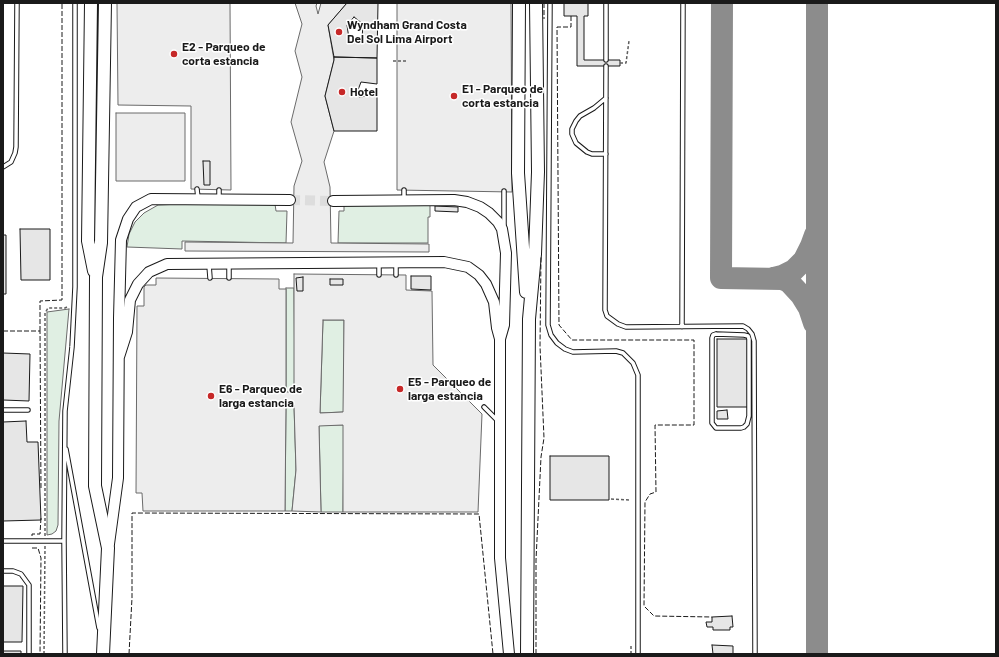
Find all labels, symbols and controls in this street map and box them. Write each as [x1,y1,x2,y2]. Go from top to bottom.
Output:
place label: Wyndham Grand Costa Del Sol Lima Airport [347,18,467,46]
marker: Wyndham Grand Costa Del Sol Lima Airport [334,27,344,37]
place label: E2 - Parqueo de corta estancia [182,40,266,68]
marker: E2 - Parqueo de corta estancia [169,49,179,59]
place label: E1 - Parqueo de corta estancia [462,82,543,110]
place label: Hotel [350,85,378,99]
marker: Hotel [337,87,347,97]
marker: E1 - Parqueo de corta estancia [449,91,459,101]
place label: E5 - Parqueo de larga estancia [408,375,491,403]
place label: E6 - Parqueo de larga estancia [219,382,302,410]
marker: E5 - Parqueo de larga estancia [395,384,405,394]
marker: E6 - Parqueo de larga estancia [206,391,216,401]

